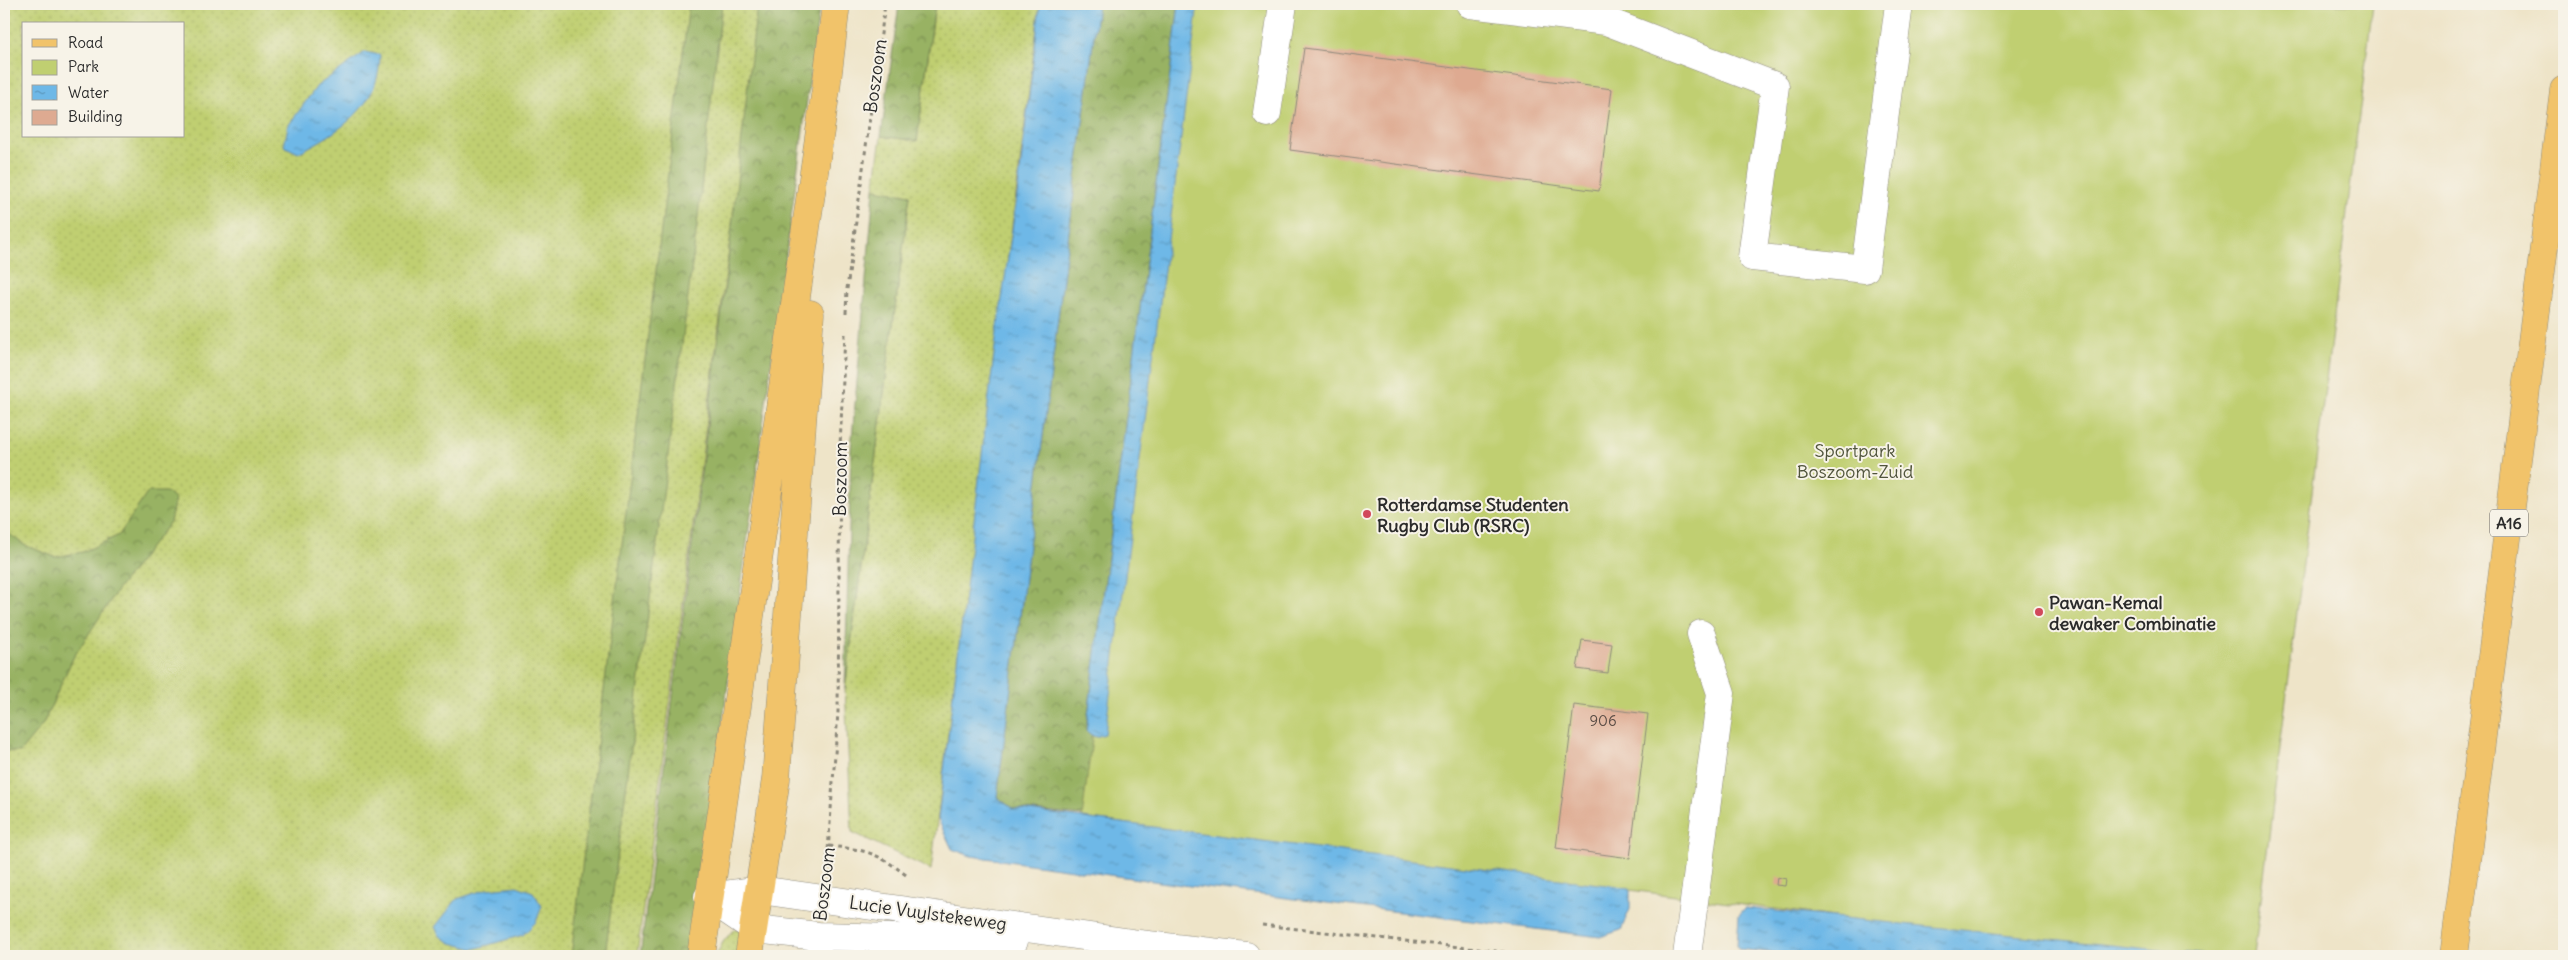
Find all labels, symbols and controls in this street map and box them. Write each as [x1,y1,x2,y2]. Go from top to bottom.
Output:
legend [22,22,185,138]
text: Road [68,33,103,52]
street label: Boszoom [858,37,892,115]
text: Park [68,57,99,76]
text: Water [68,83,109,102]
text: Building [68,107,123,126]
park label: Sportpark Boszoom-Zuid [1797,439,1914,483]
street label: Boszoom [828,441,852,516]
place label: Rotterdamse Studenten Rugby Club (RSRC) [1377,493,1569,537]
marker: Rotterdamse Studenten Rugby Club (RSRC) [1361,508,1373,520]
road number: A16 [2490,509,2528,536]
place label: Pawan-Kemal dewaker Combinatie [2049,591,2216,635]
marker: Pawan-Kemal dewaker Combinatie [2033,606,2045,618]
house number: 906 [1589,711,1617,730]
street label: Boszoom [808,845,840,922]
street label: Lucie Vuylstekeweg [848,891,1008,935]

